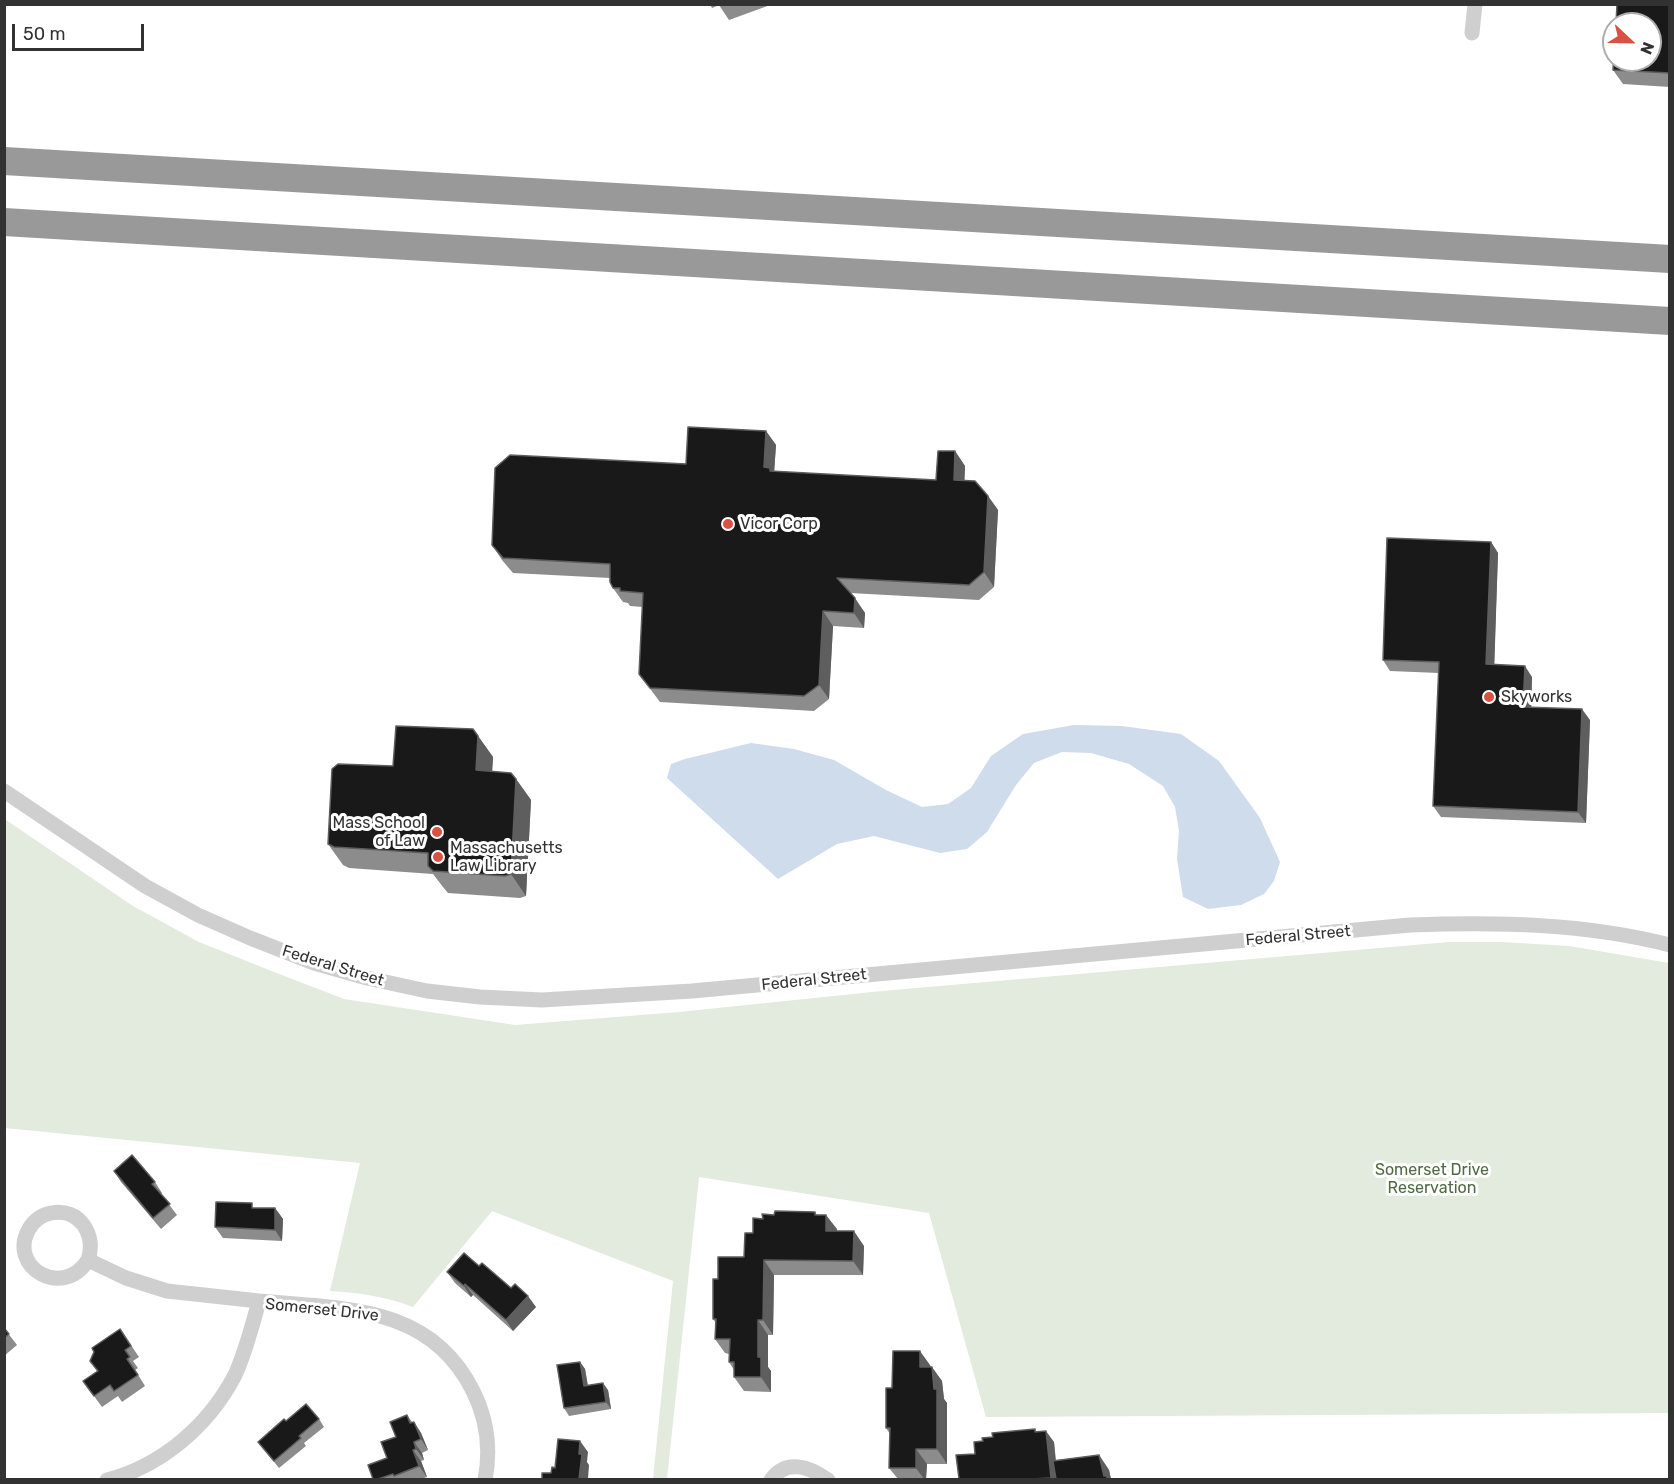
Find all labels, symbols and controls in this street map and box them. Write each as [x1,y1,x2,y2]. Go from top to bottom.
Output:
scale bar [15,12,147,50]
north arrow [1602,12,1662,72]
text: 50 m [23,23,66,45]
text: N [1636,39,1658,57]
place label: Vicor Corp [740,514,818,534]
marker: Vicor Corp [721,517,735,531]
place label: Skyworks [1501,687,1572,707]
marker: Skyworks [1482,690,1496,704]
place label: Mass School of Law [332,813,425,851]
marker: Mass School of Law [430,825,444,839]
place label: Massachusetts Law Library [450,838,563,876]
marker: Massachusetts Law Library [431,850,445,864]
street label: Federal Street [1245,922,1351,950]
street label: Federal Street [280,941,386,991]
street label: Federal Street [761,965,867,995]
park label: Somerset Drive Reservation [1375,1160,1489,1198]
street label: Somerset Drive [264,1294,380,1326]

